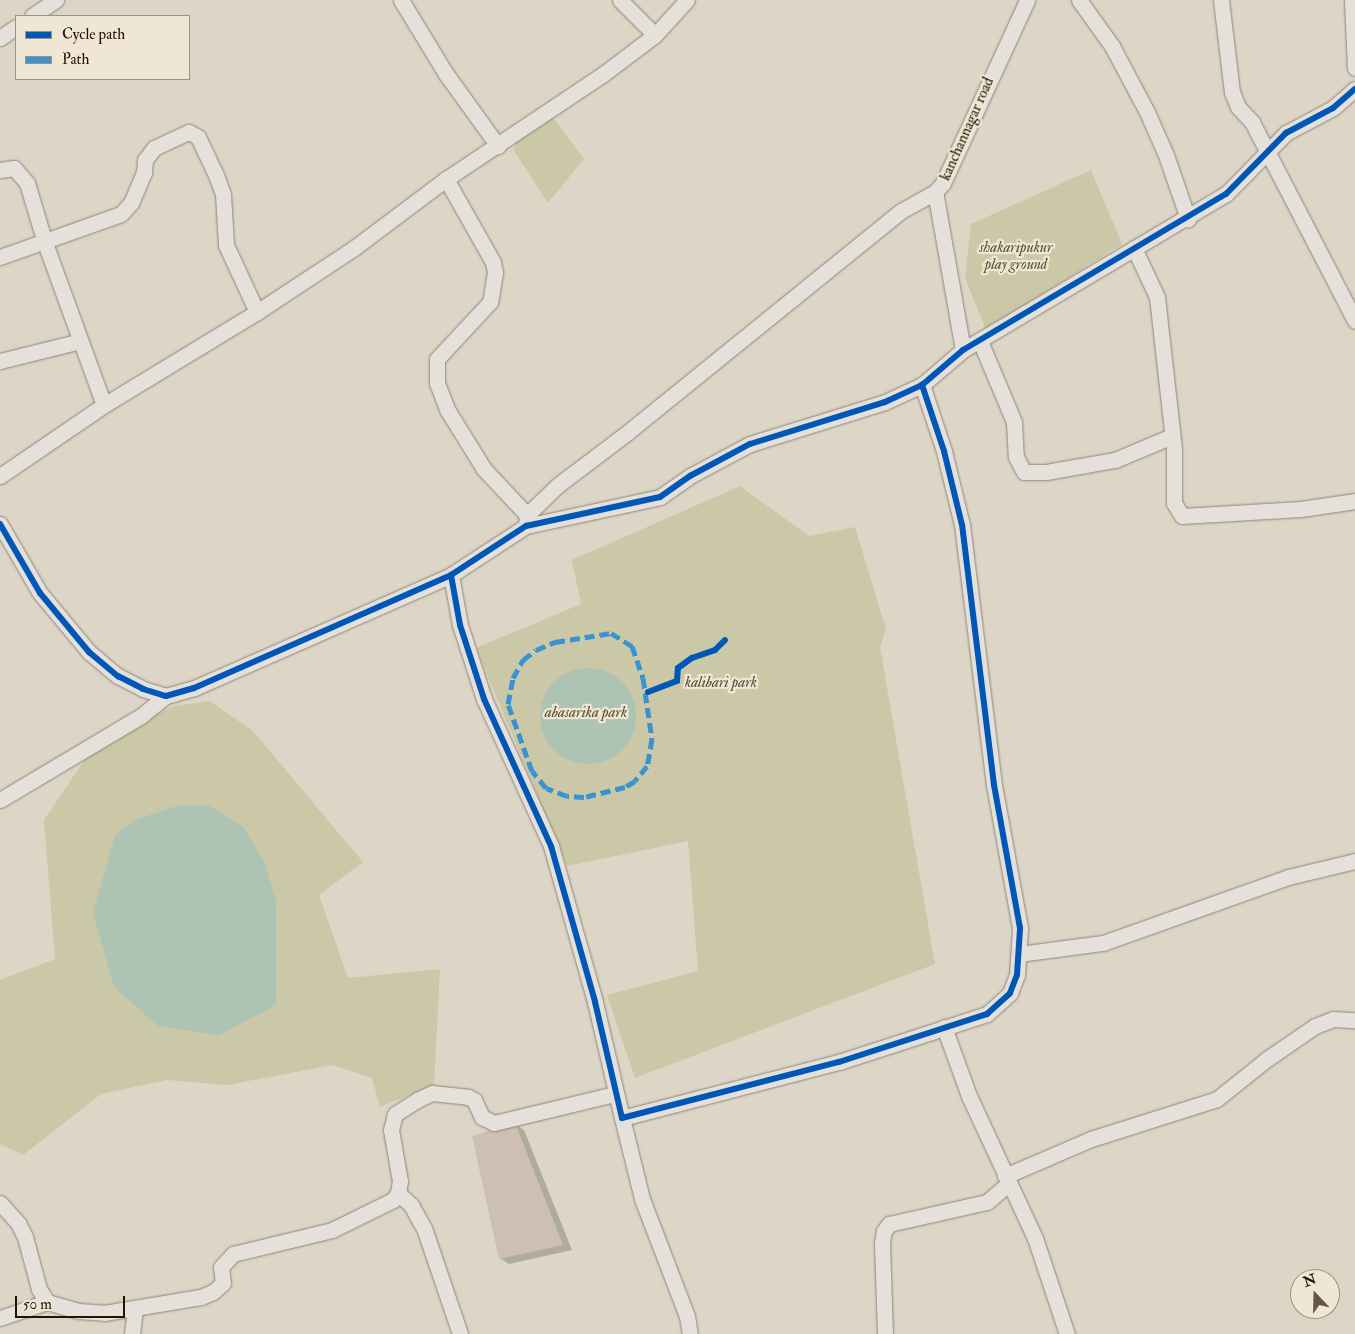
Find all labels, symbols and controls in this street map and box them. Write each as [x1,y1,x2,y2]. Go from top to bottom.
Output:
legend [15,15,190,80]
text: Cycle path [62,25,125,44]
text: Path [62,50,89,69]
street label: kanchannagar road [936,75,998,183]
park label: shakaripukur play ground [979,238,1053,273]
park label: kalibari park [685,674,757,692]
park label: abasarika park [545,704,627,722]
north arrow [1290,1269,1340,1319]
text: N [1301,1270,1319,1291]
scale bar [18,1286,128,1318]
text: 50 m [23,1295,52,1314]

